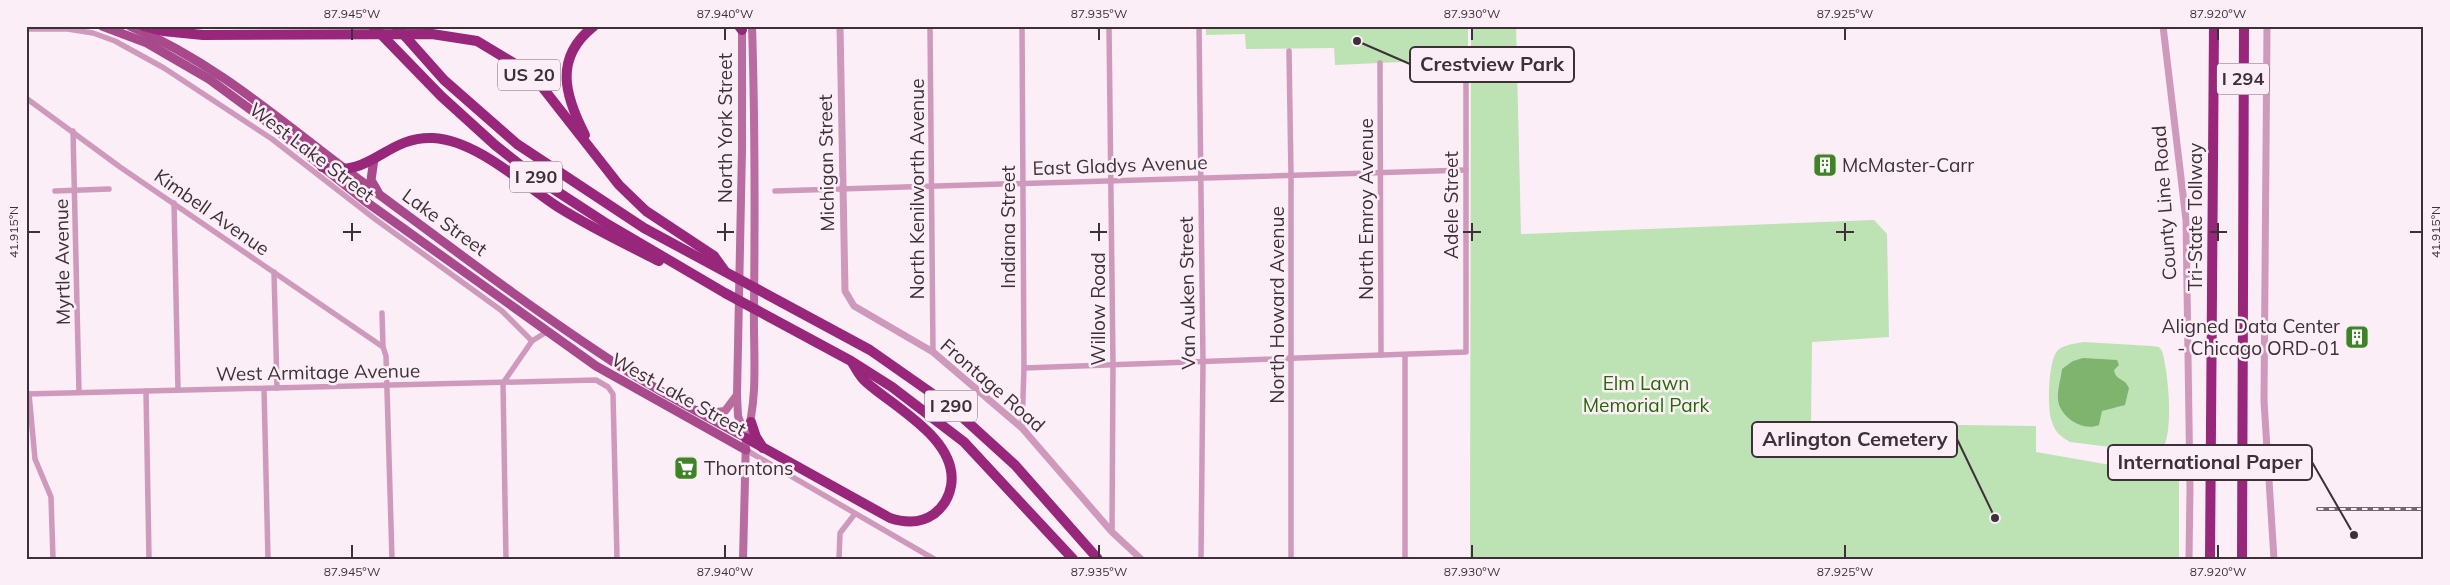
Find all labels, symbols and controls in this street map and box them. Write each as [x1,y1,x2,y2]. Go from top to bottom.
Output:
text: 87.945°W [324,6,380,21]
text: 87.940°W [697,6,753,21]
text: 87.935°W [1071,6,1127,21]
text: 87.930°W [1444,6,1500,21]
text: 87.925°W [1817,6,1873,21]
text: 87.920°W [2190,6,2246,21]
callout: Crestview Park [1410,47,1574,82]
text: Crestview Park [1420,51,1565,76]
street label: North York Street [713,53,737,203]
road number: US 20 [498,60,560,90]
road number: I 294 [2217,64,2269,95]
street label: North Kenilworth Avenue [905,78,929,300]
street label: Michigan Street [813,94,839,232]
street label: West Lake Street [245,97,380,207]
street label: North Emroy Avenue [1354,118,1378,300]
street label: County Line Road [2147,125,2181,281]
street label: Tri-State Tollway [2183,143,2207,291]
street label: East Gladys Avenue [1032,150,1208,180]
street label: Adele Street [1439,151,1463,259]
building icon: McMaster-Carr [1812,152,1838,178]
place label: McMaster-Carr [1842,153,1974,177]
road number: I 290 [510,162,562,192]
street label: Kimbell Avenue [150,163,274,261]
street label: Indiana Street [996,165,1020,289]
street label: Lake Street [398,183,492,261]
street label: Myrtle Avenue [49,199,75,325]
text: 41.915°N [6,206,21,258]
street label: North Howard Avenue [1265,206,1289,404]
text: 41.915°N [2428,206,2443,258]
street label: Van Auken Street [1174,216,1200,370]
street label: Willow Road [1086,252,1110,366]
place label: Aligned Data Center - Chicago ORD-01 [2162,314,2340,360]
building icon: Aligned Data Center - Chicago ORD-01 [2344,324,2370,350]
street label: Frontage Road [936,333,1050,437]
street label: West Lake Street [607,347,751,441]
street label: West Armitage Avenue [216,358,420,386]
park label: Elm Lawn Memorial Park [1583,371,1709,417]
road number: I 290 [925,391,977,422]
callout: Arlington Cemetery [1752,422,1957,457]
text: Arlington Cemetery [1762,426,1948,451]
callout: International Paper [2108,445,2312,480]
text: International Paper [2118,449,2303,474]
supermarket icon: Thorntons [673,455,699,481]
place label: Thorntons [704,456,793,480]
text: 87.945°W [324,564,380,579]
text: 87.940°W [697,564,753,579]
text: 87.935°W [1071,564,1127,579]
text: 87.930°W [1444,564,1500,579]
text: 87.925°W [1817,564,1873,579]
text: 87.920°W [2190,564,2246,579]

